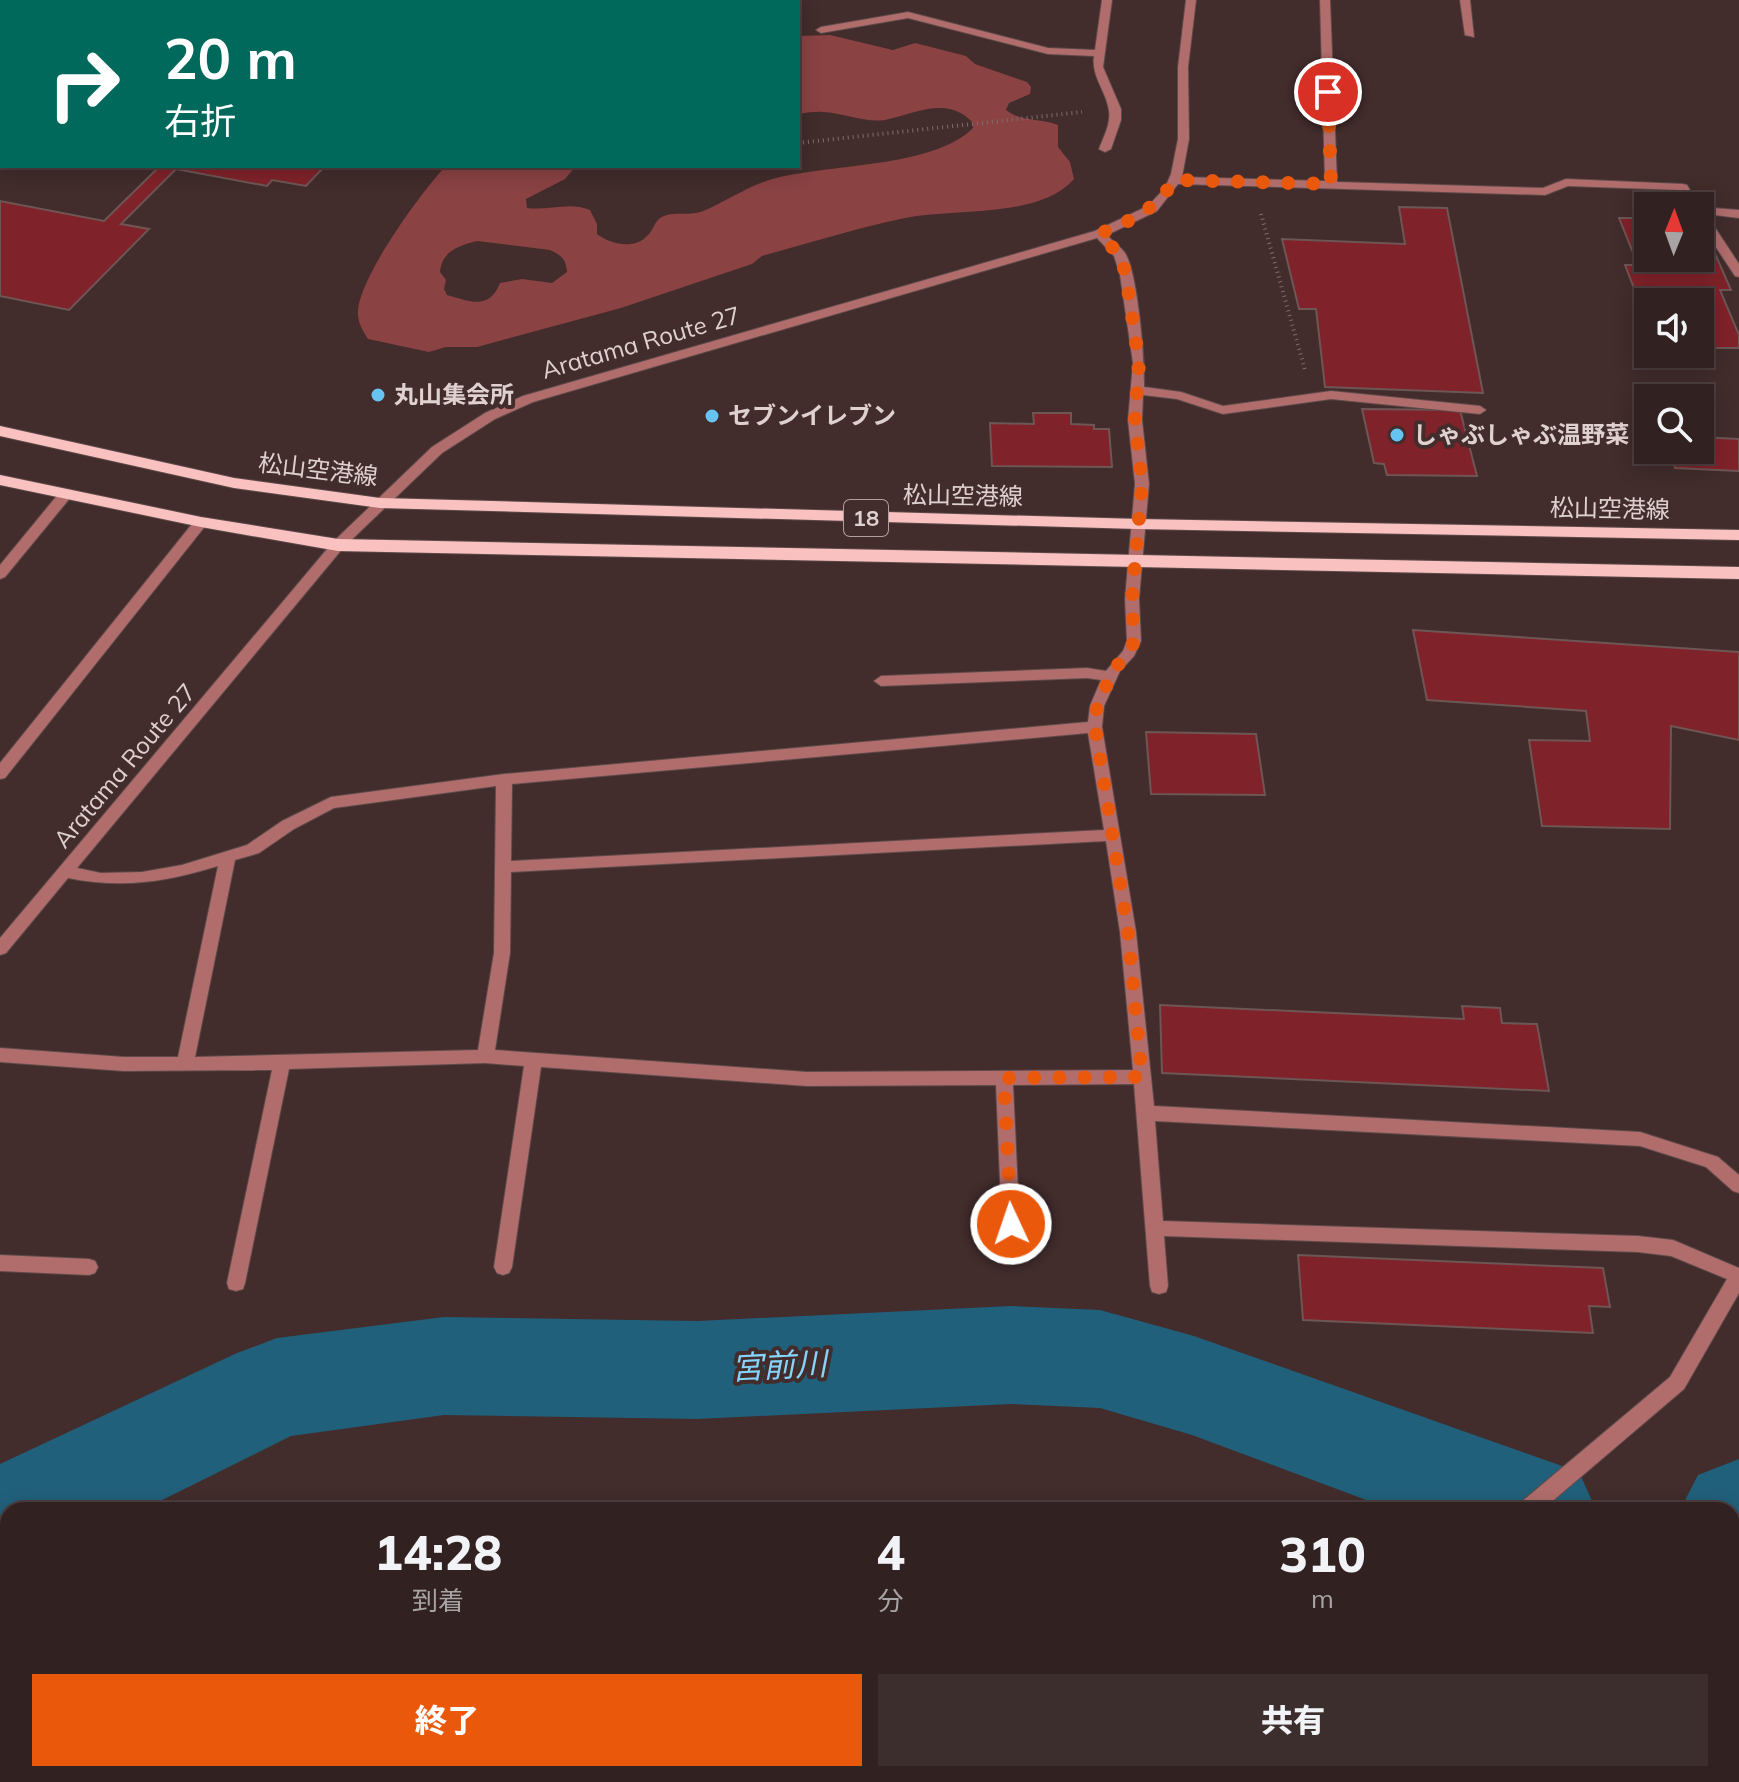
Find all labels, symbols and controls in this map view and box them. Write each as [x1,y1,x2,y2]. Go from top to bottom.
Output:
text: 20 m [164,23,297,93]
icon: right [32,32,136,136]
pin [1294,58,1362,126]
icon: arrive [1306,70,1350,114]
text: 右折 [164,98,236,143]
north arrow [1634,192,1714,272]
map controls [1634,192,1714,464]
button: sound [1634,288,1714,368]
street label: Aratama Route 27 [538,299,744,385]
place label: 丸山集会所 [394,379,514,409]
button: search [1634,384,1714,464]
marker: 丸山集会所 [369,386,387,404]
place label: セブンイレブン [728,400,896,430]
marker: セブンイレブン [703,407,721,425]
place label: しゃぶしゃぶ温野菜 [1413,419,1629,449]
marker: しゃぶしゃぶ温野菜 [1388,426,1406,444]
street label: 松山空港線 [257,447,380,491]
street label: 松山空港線 [903,479,1023,511]
street label: 松山空港線 [1550,492,1670,524]
road number: 18 [844,500,888,536]
street label: Aratama Route 27 [47,677,202,854]
position arrow [969,1182,1053,1266]
water label: 宮前川 [730,1342,831,1387]
text: 14:28 [374,1522,502,1582]
text: 4 [876,1522,905,1582]
text: 310 [1279,1524,1366,1584]
text: m [1311,1582,1334,1615]
text: 到着 [412,1584,464,1617]
text: 分 [878,1584,904,1617]
button: 終了 [32,1674,862,1766]
button: 共有 [878,1674,1708,1766]

